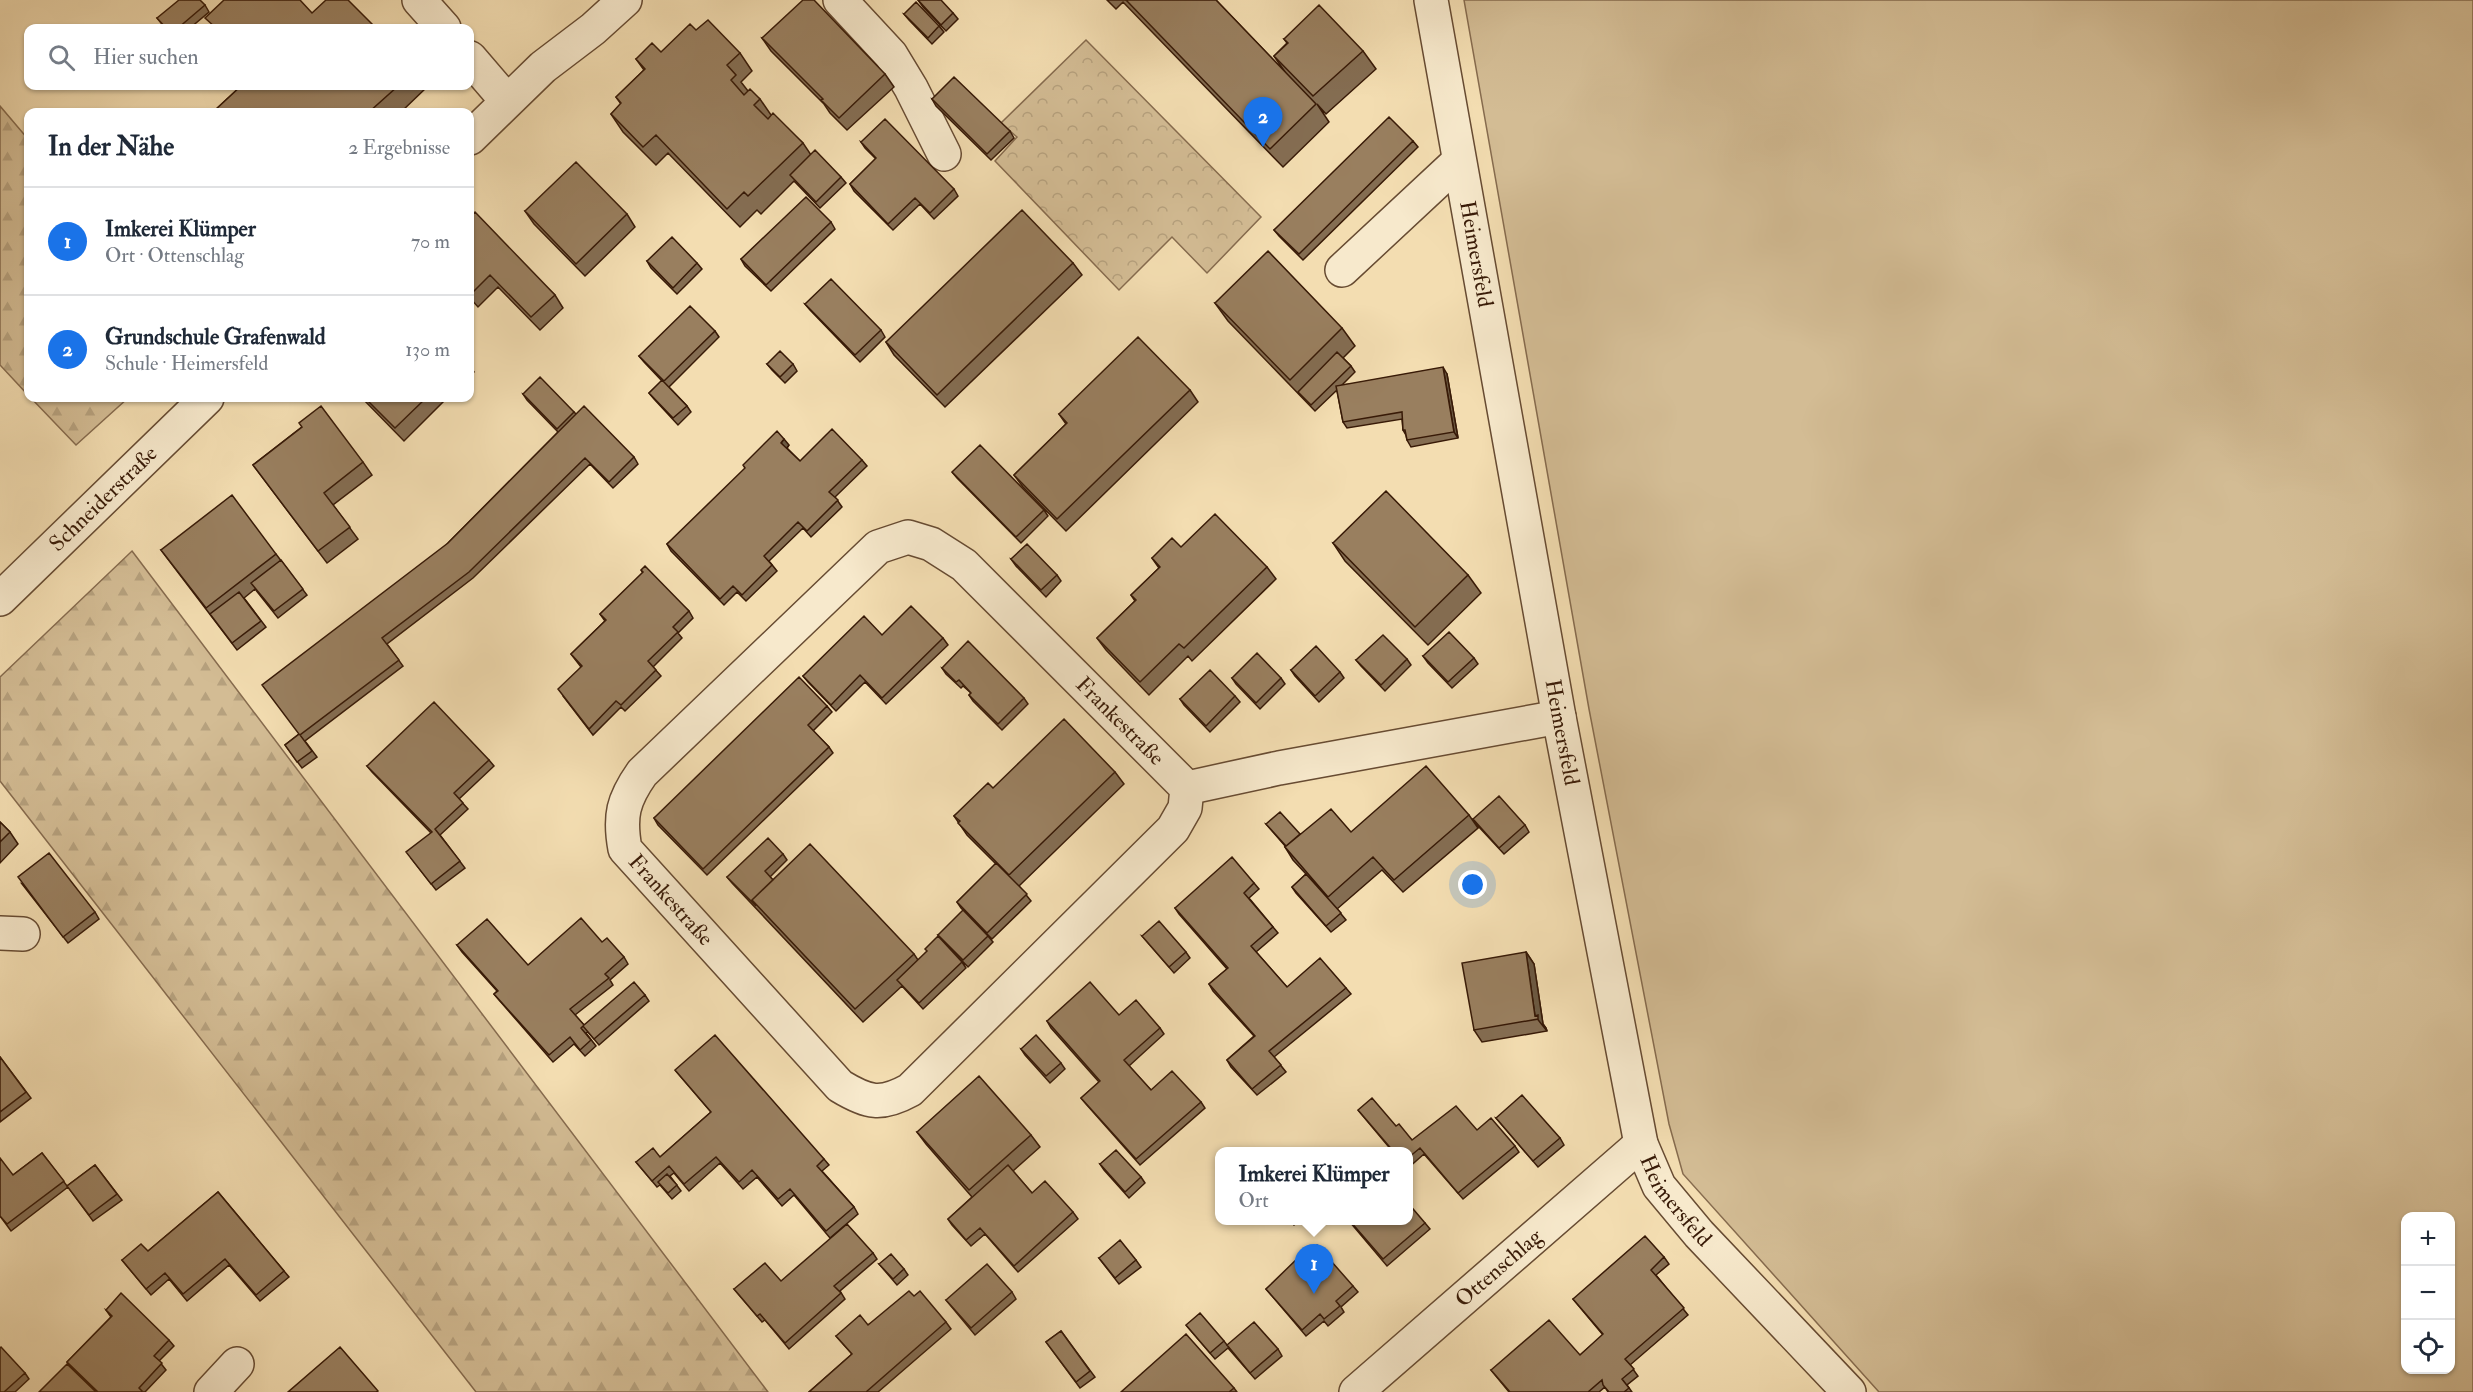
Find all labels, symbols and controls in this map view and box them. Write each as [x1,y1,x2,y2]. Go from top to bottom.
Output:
search box [24,24,474,90]
icon: search [45,41,78,74]
text: Hier suchen [93,43,199,71]
pin: 2 [1244,98,1282,147]
text: In der Nähe [48,131,174,163]
text: 2 Ergebnisse [348,135,450,160]
street label: Heimersfeld [1453,199,1500,309]
text: Imkerei Klümper [105,215,256,243]
text: 1 [64,229,71,254]
text: 70 m [411,229,450,254]
text: Ort · Ottenschlag [105,243,244,268]
text: Grundschule Grafenwald [105,323,326,351]
text: 2 [62,337,73,362]
text: 130 m [405,337,450,362]
text: Schule · Heimersfeld [105,351,268,376]
street label: Schneiderstraße [43,440,163,558]
street label: Frankestraße [1070,671,1170,771]
street label: Heimersfeld [1539,677,1586,788]
street label: Frankestraße [622,848,720,952]
your location [1458,870,1487,899]
popup [1215,1147,1413,1225]
street label: Heimersfeld [1633,1151,1718,1253]
text: Imkerei Klümper [1239,1160,1389,1188]
text: Ort [1239,1188,1269,1213]
map controls [2401,1212,2455,1374]
button: + [2401,1212,2455,1266]
street label: Ottenschlag [1449,1222,1549,1313]
pin: 1 [1294,1244,1334,1294]
button: − [2401,1266,2455,1320]
button: locate [2401,1320,2455,1374]

